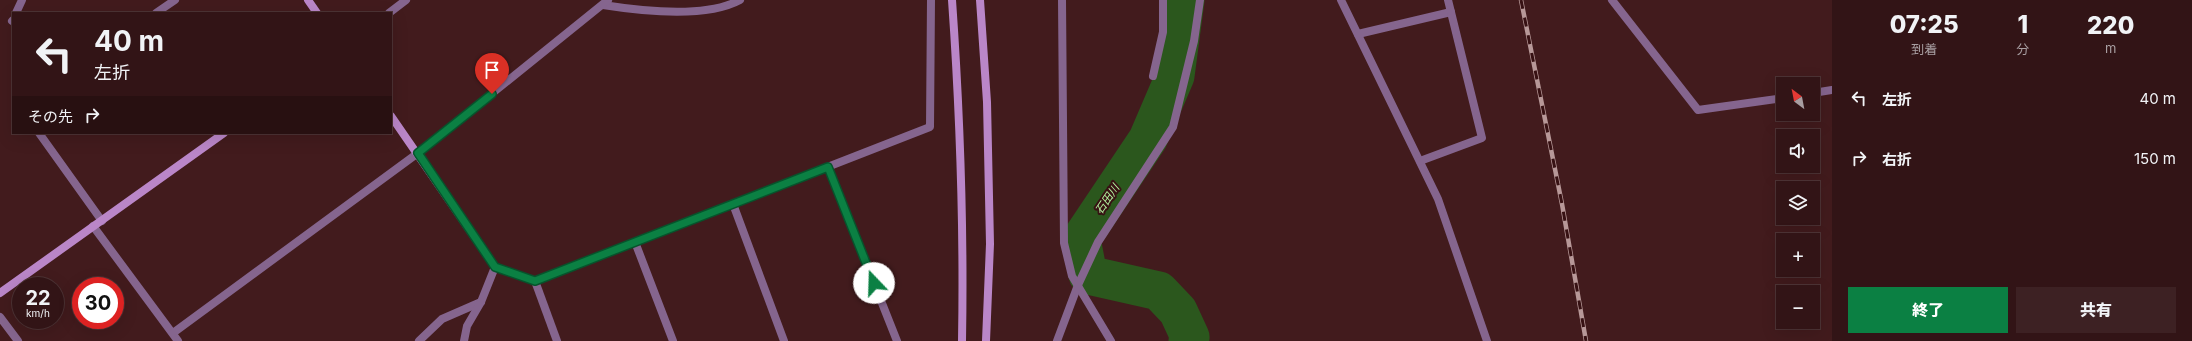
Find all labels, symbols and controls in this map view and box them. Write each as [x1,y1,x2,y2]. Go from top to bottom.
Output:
text: 07:25 [1890,10,1959,39]
text: 1 [2018,10,2028,39]
text: 220 [2087,11,2134,40]
text: 40 m [94,24,164,58]
icon: left [28,28,80,80]
text: m [2105,40,2116,56]
text: 到着 [1911,41,1937,57]
text: 分 [2016,41,2029,57]
pin [475,53,509,94]
icon: arrive [481,59,503,81]
text: 左折 [94,62,130,83]
north arrow [1776,77,1820,121]
map controls [1776,77,1820,329]
icon: left [1848,87,1870,109]
text: 40 m [2139,89,2176,108]
text: 左折 [1882,90,1912,109]
icon: right [81,104,103,126]
text: その先 [28,107,73,126]
button: sound [1776,129,1820,173]
icon: right [1848,147,1870,169]
text: 150 m [2134,149,2176,168]
text: 右折 [1882,150,1912,169]
water label: 石田川 [1092,181,1123,217]
button: layers [1776,181,1820,225]
button: + [1776,233,1820,277]
position arrow [853,262,895,304]
speed limit sign: 30 [72,277,124,329]
button: − [1776,285,1820,329]
text: 22 [25,286,51,310]
button: 終了 [1848,287,2008,333]
button: 共有 [2016,287,2176,333]
text: km/h [26,307,50,319]

